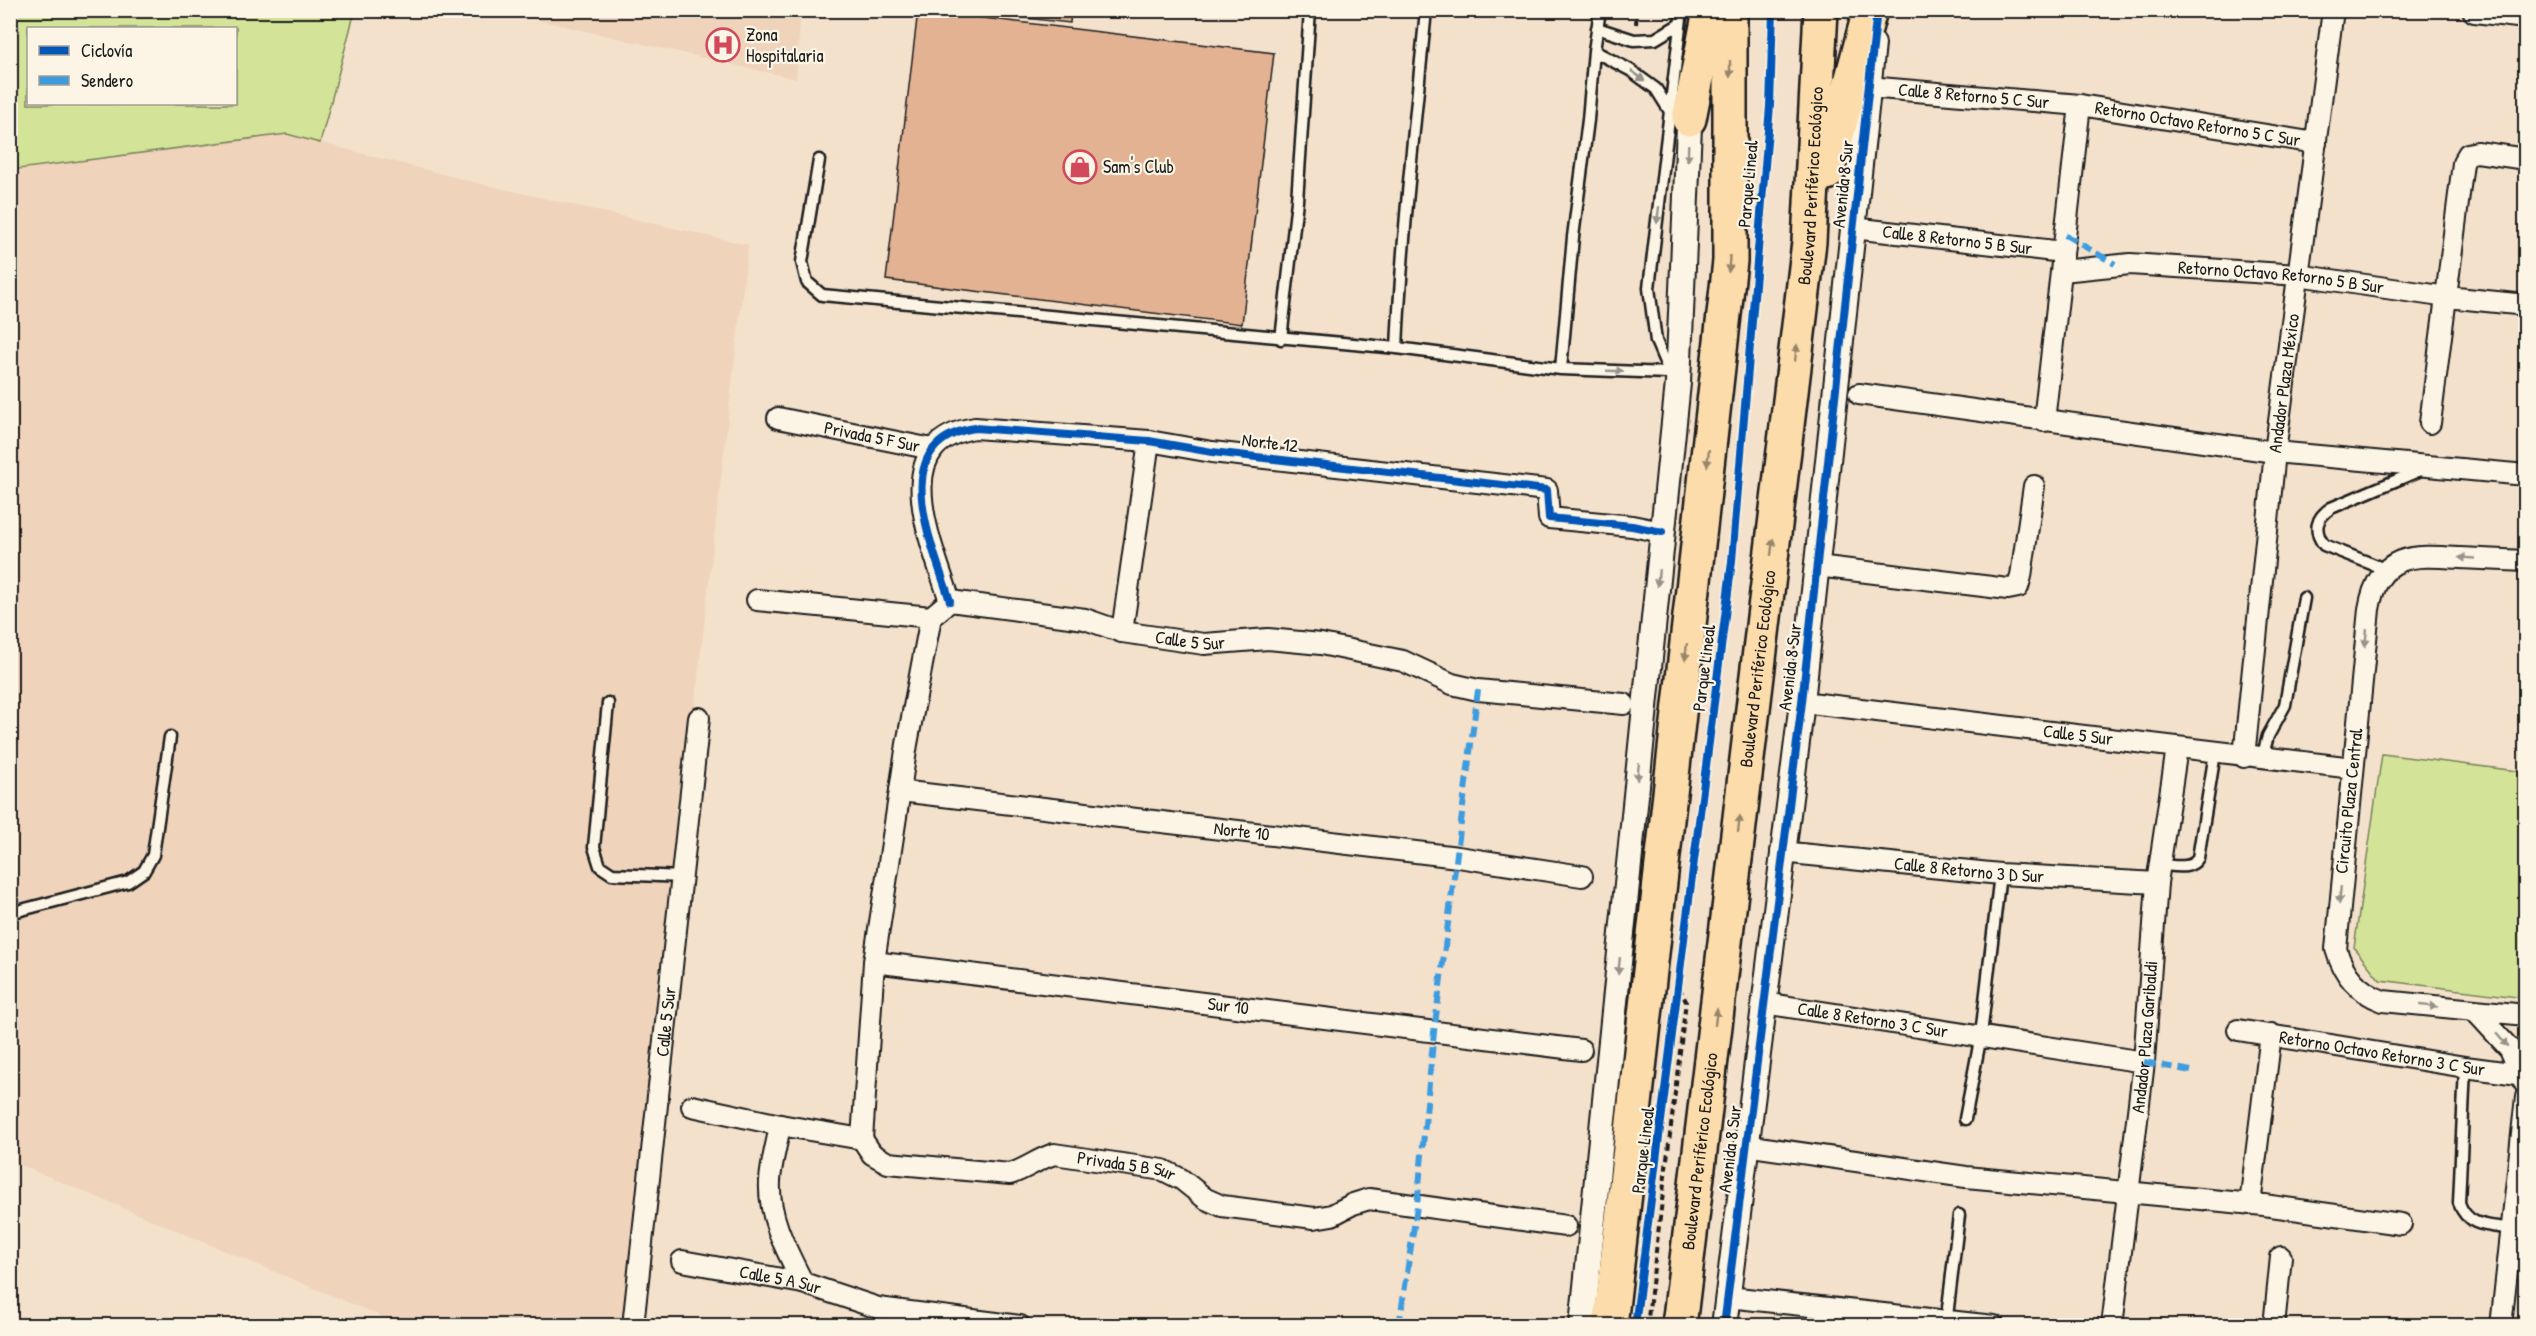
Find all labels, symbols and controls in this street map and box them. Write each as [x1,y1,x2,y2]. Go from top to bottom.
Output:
place label: Zona Hospitalaria [746,22,823,68]
legend [27,27,237,105]
hospital icon: Zona Hospitalaria [705,27,741,63]
text: Ciclovía [81,38,132,63]
one-way arrow [1725,59,1735,78]
text: Sendero [81,68,133,93]
one-way arrow [1630,69,1645,81]
street label: Calle 8 Retorno 5 C Sur [1897,77,2050,114]
street label: Boulevard Periférico Ecológico [1791,86,1829,286]
street label: Retorno Octavo Retorno 5 C Sur [2093,95,2302,152]
street label: Parque Lineal [1731,139,1764,229]
street label: Avenida 8 Sur [1825,139,1860,229]
one-way arrow [1683,143,1692,162]
shop icon: Sam's Club [1062,149,1098,185]
place label: Sam's Club [1103,154,1174,179]
one-way arrow [1654,205,1663,224]
street label: Calle 8 Retorno 5 B Sur [1881,218,2034,260]
one-way arrow [1725,254,1734,273]
street label: Retorno Octavo Retorno 5 B Sur [2177,254,2386,300]
street label: Andador Plaza México [2262,312,2305,454]
one-way arrow [1791,343,1800,362]
one-way arrow [1605,366,1624,375]
street label: Privada 5 F Sur [822,415,922,458]
street label: Norte 12 [1241,427,1300,458]
one-way arrow [1703,448,1713,467]
one-way arrow [1768,537,1777,556]
one-way arrow [2458,553,2477,563]
one-way arrow [1653,568,1663,587]
street label: Boulevard Periférico Ecológico [1733,569,1782,769]
street label: Avenida 8 Sur [1772,622,1807,712]
street label: Parque Lineal [1686,623,1721,713]
street label: Calle 5 Sur [1154,624,1226,656]
one-way arrow [2361,629,2371,648]
one-way arrow [1681,642,1691,661]
street label: Calle 5 Sur [2042,718,2114,751]
street label: Circuito Plaza Central [2328,727,2369,875]
one-way arrow [1633,762,1643,781]
one-way arrow [1734,814,1744,833]
street label: Norte 10 [1212,815,1271,847]
street label: Calle 8 Retorno 3 D Sur [1893,850,2045,889]
one-way arrow [2335,885,2345,904]
one-way arrow [1614,956,1623,975]
street label: Andador Plaza Garibaldi [2125,960,2163,1114]
street label: Calle 5 Sur [649,985,682,1058]
street label: Sur 10 [1206,991,1250,1021]
street label: Calle 8 Retorno 3 C Sur [1796,995,1950,1043]
one-way arrow [2419,1001,2438,1011]
one-way arrow [1711,1008,1721,1027]
street label: Retorno Octavo Retorno 3 C Sur [2277,1024,2487,1082]
one-way arrow [2495,1033,2509,1048]
street label: Boulevard Periférico Ecológico [1675,1051,1724,1251]
street label: Avenida 8 Sur [1712,1104,1747,1194]
street label: Parque Lineal [1625,1105,1660,1195]
street label: Privada 5 B Sur [1076,1145,1181,1187]
street label: Calle 5 A Sur [737,1259,825,1300]

